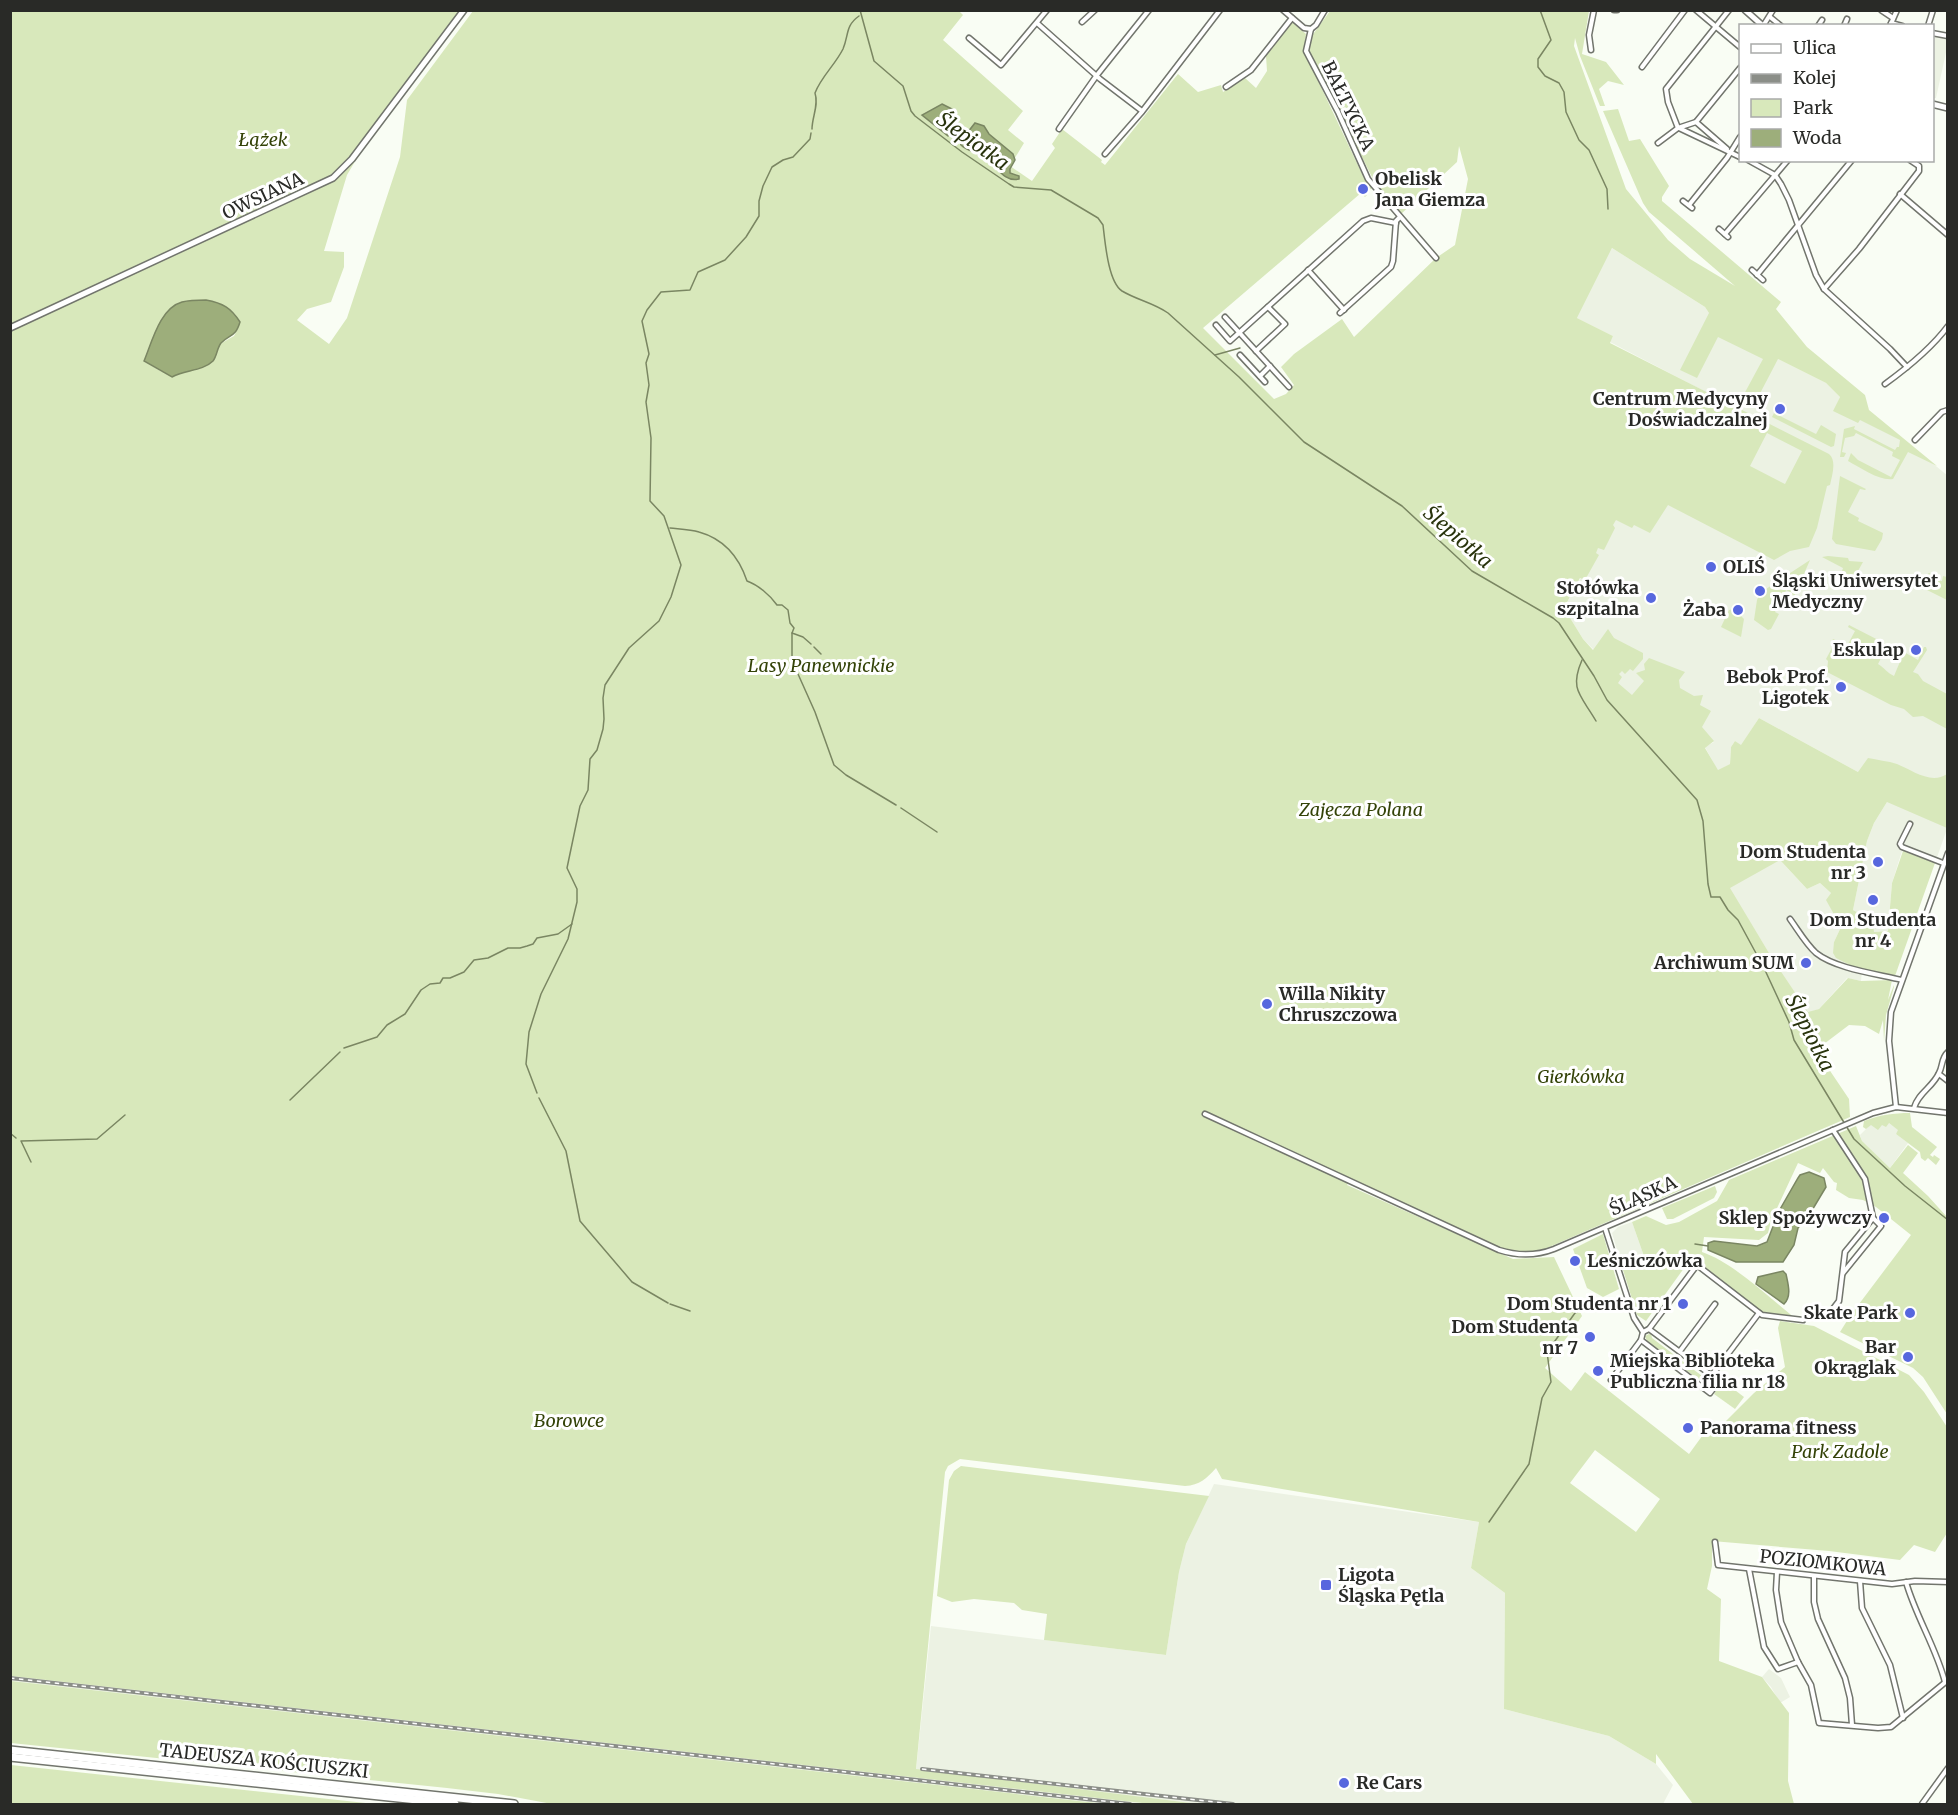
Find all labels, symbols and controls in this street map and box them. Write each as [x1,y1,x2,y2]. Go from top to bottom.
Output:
legend [1739,24,1934,162]
text: Ulica [1793,36,1837,59]
street label: BAŁTYCKA [1317,57,1380,155]
text: Kolej [1793,66,1837,89]
text: Park [1793,96,1834,119]
water label: Ślepiotka [932,106,1014,175]
text: Woda [1792,126,1842,149]
park label: Łążek [238,128,288,151]
street label: OWSIANA [218,167,307,224]
place label: Obelisk Jana Giemza [1374,167,1485,211]
marker: Obelisk Jana Giemza [1356,182,1370,196]
place label: Centrum Medycyny Doświadczalnej [1593,387,1768,431]
marker: Centrum Medycyny Doświadczalnej [1773,402,1787,416]
water label: Ślepiotka [1419,500,1498,573]
place label: OLIŚ [1723,555,1765,578]
marker: OLIŚ [1704,560,1718,574]
place label: Śląski Uniwersytet Medyczny [1772,569,1939,613]
place label: Stołówka szpitalna [1556,576,1639,620]
marker: Śląski Uniwersytet Medyczny [1753,584,1767,598]
marker: Stołówka szpitalna [1644,591,1658,605]
place label: Żaba [1683,598,1726,621]
marker: Żaba [1731,603,1745,617]
place label: Eskulap [1833,638,1904,661]
marker: Eskulap [1909,643,1923,657]
park label: Lasy Panewnickie [748,654,894,677]
place label: Bebok Prof. Ligotek [1726,665,1829,709]
marker: Bebok Prof. Ligotek [1834,680,1848,694]
park label: Zajęcza Polana [1298,798,1423,821]
place label: Dom Studenta nr 3 [1739,840,1866,884]
marker: Dom Studenta nr 3 [1871,855,1885,869]
marker: Dom Studenta nr 4 [1866,893,1880,907]
place label: Dom Studenta nr 4 [1810,908,1936,952]
place label: Archiwum SUM [1653,951,1795,974]
marker: Archiwum SUM [1799,956,1813,970]
place label: Willa Nikity Chruszczowa [1278,982,1397,1026]
water label: Ślepiotka [1780,990,1840,1076]
marker: Willa Nikity Chruszczowa [1260,997,1274,1011]
park label: Gierkówka [1537,1065,1625,1088]
street label: ŚLĄSKA [1605,1170,1680,1221]
place label: Sklep Spożywczy [1719,1206,1872,1229]
marker: Sklep Spożywczy [1877,1211,1891,1225]
place label: Leśniczówka [1587,1249,1703,1272]
marker: Leśniczówka [1568,1254,1582,1268]
place label: Dom Studenta nr 1 [1507,1292,1671,1315]
marker: Dom Studenta nr 1 [1676,1297,1690,1311]
place label: Skate Park [1803,1301,1898,1324]
marker: Skate Park [1903,1306,1917,1320]
place label: Dom Studenta nr 7 [1451,1315,1578,1359]
marker: Dom Studenta nr 7 [1583,1330,1597,1344]
place label: Bar Okrąglak [1814,1335,1896,1379]
place label: Miejska Biblioteka Publiczna filia nr 18 [1610,1349,1786,1393]
marker: Bar Okrąglak [1901,1350,1915,1364]
marker: Miejska Biblioteka Publiczna filia nr 18 [1591,1364,1605,1378]
park label: Borowce [534,1409,604,1432]
place label: Panorama fitness [1700,1416,1856,1439]
marker: Panorama fitness [1681,1421,1695,1435]
park label: Park Zadole [1791,1440,1889,1463]
street label: POZIOMKOWA [1759,1544,1888,1581]
place label: Ligota Śląska Pętla [1338,1563,1444,1607]
marker: Ligota Śląska Pętla [1319,1578,1333,1592]
street label: TADEUSZA KOŚCIUSZKI [158,1738,370,1783]
place label: Re Cars [1356,1771,1422,1794]
marker: Re Cars [1337,1776,1351,1790]

